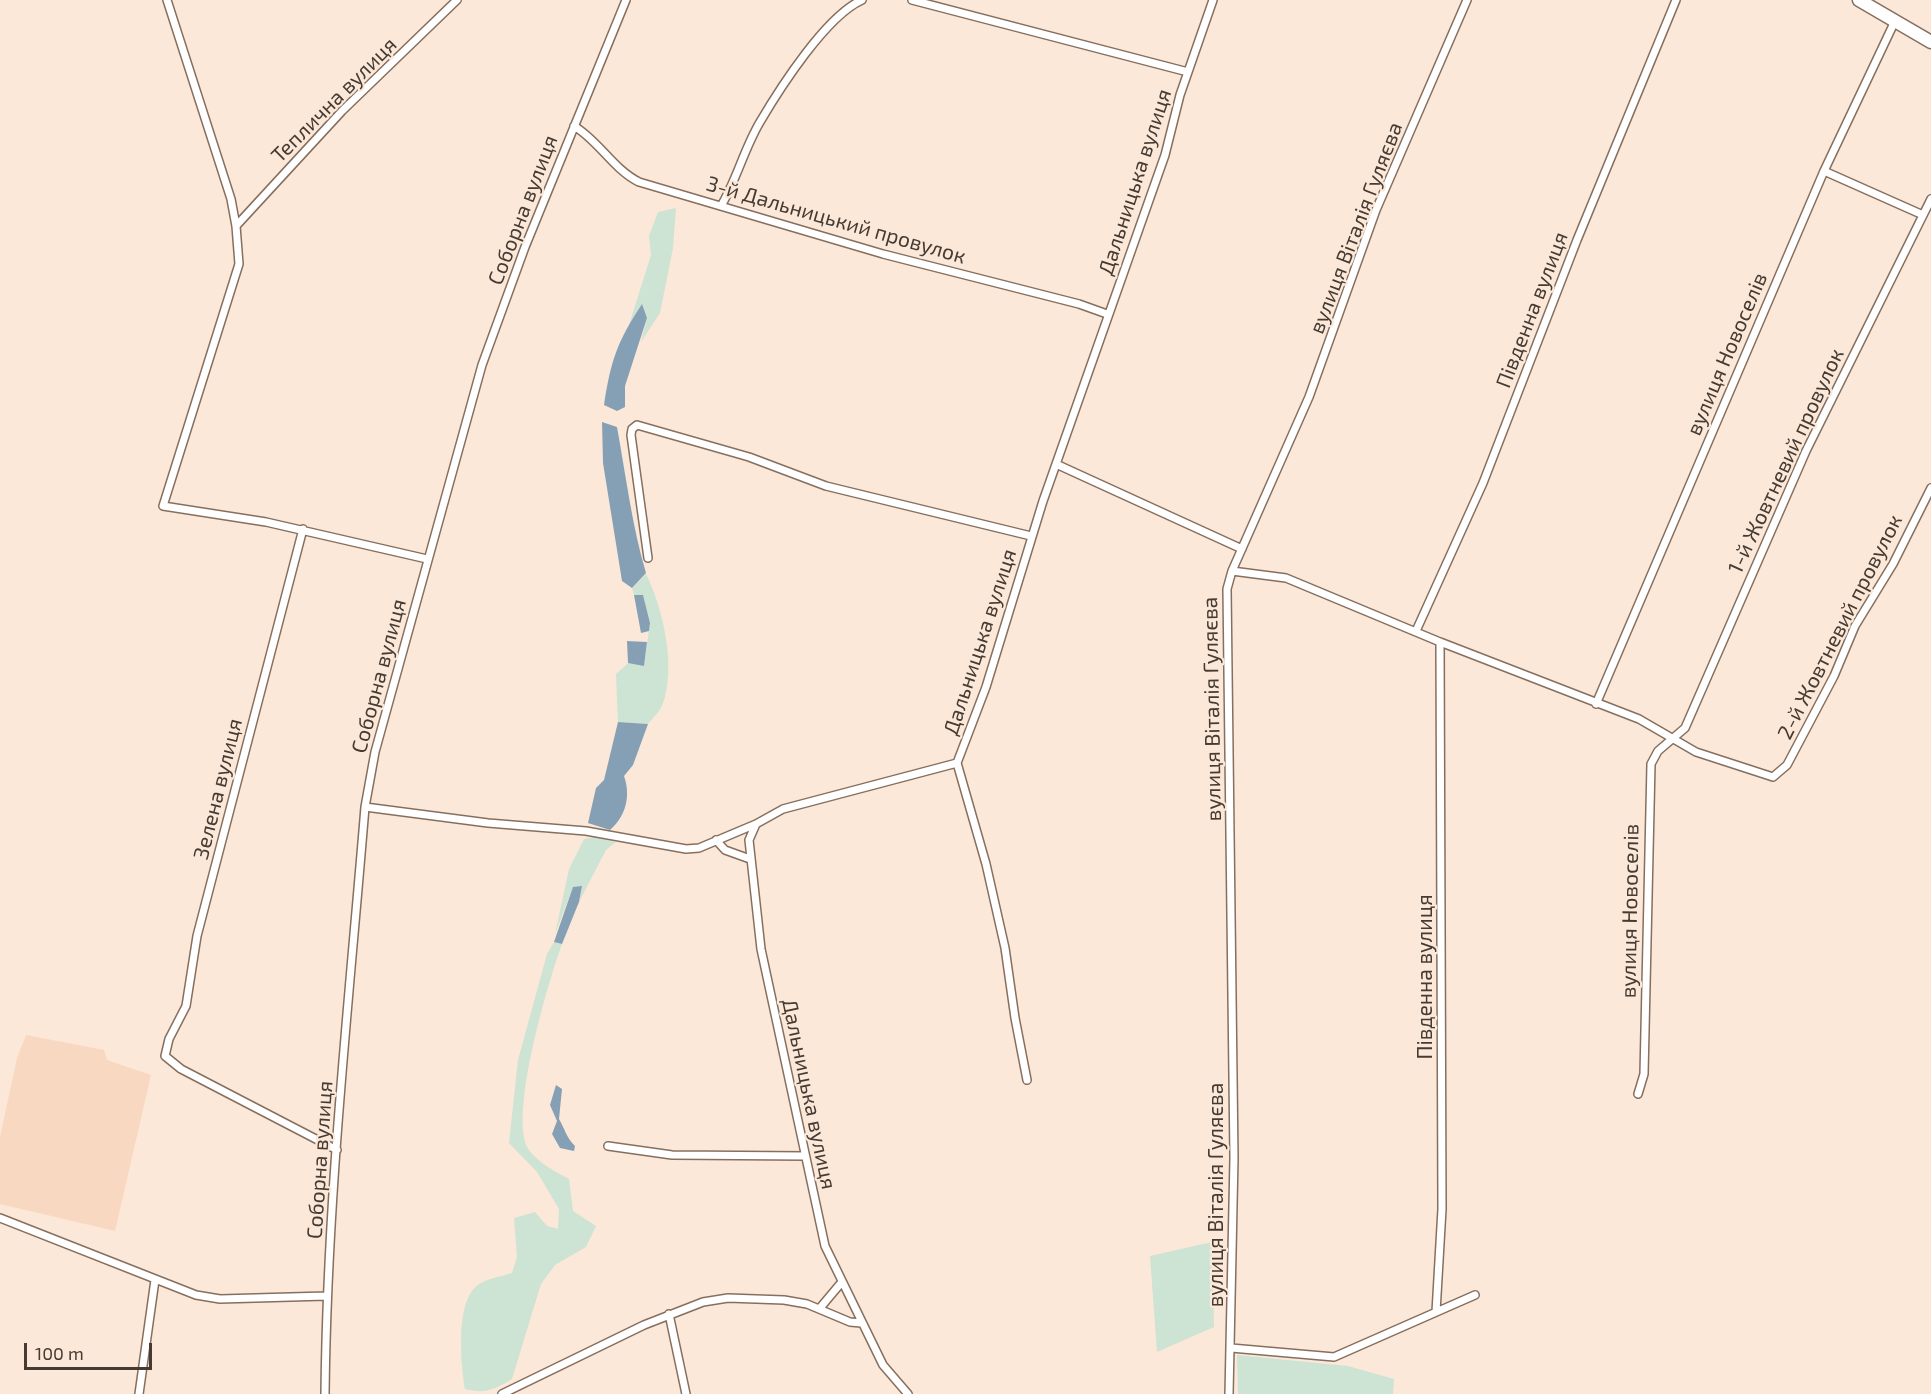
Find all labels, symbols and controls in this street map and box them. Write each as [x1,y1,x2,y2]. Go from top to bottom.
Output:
street label: Теплична вулиця [266,32,402,168]
street label: Дальницька вулиця [1093,86,1177,278]
street label: вулиця Віталія Гуляєва [1304,119,1408,337]
street label: Соборна вулиця [483,131,563,289]
street label: 3-й Дальницький провулок [703,171,969,269]
street label: Південна вулиця [1491,228,1573,392]
street label: вулиця Новоселів [1681,269,1773,439]
street label: 1-й Жовтневий провулок [1723,344,1849,578]
street label: 2-й Жовтневий провулок [1772,510,1908,744]
street label: Дальницька вулиця [938,546,1022,738]
street label: Соборна вулиця [346,596,412,756]
street label: вулиця Віталія Гуляєва [1197,597,1227,821]
street label: Зелена вулиця [188,716,248,862]
street label: вулиця Новоселів [1616,824,1644,998]
street label: Південна вулиця [1412,894,1438,1060]
street label: Дальницька вулиця [776,996,842,1192]
street label: Соборна вулиця [302,1080,338,1240]
street label: вулиця Віталія Гуляєва [1203,1083,1229,1307]
scale bar [27,1331,154,1369]
text: 100 m [35,1342,84,1364]

